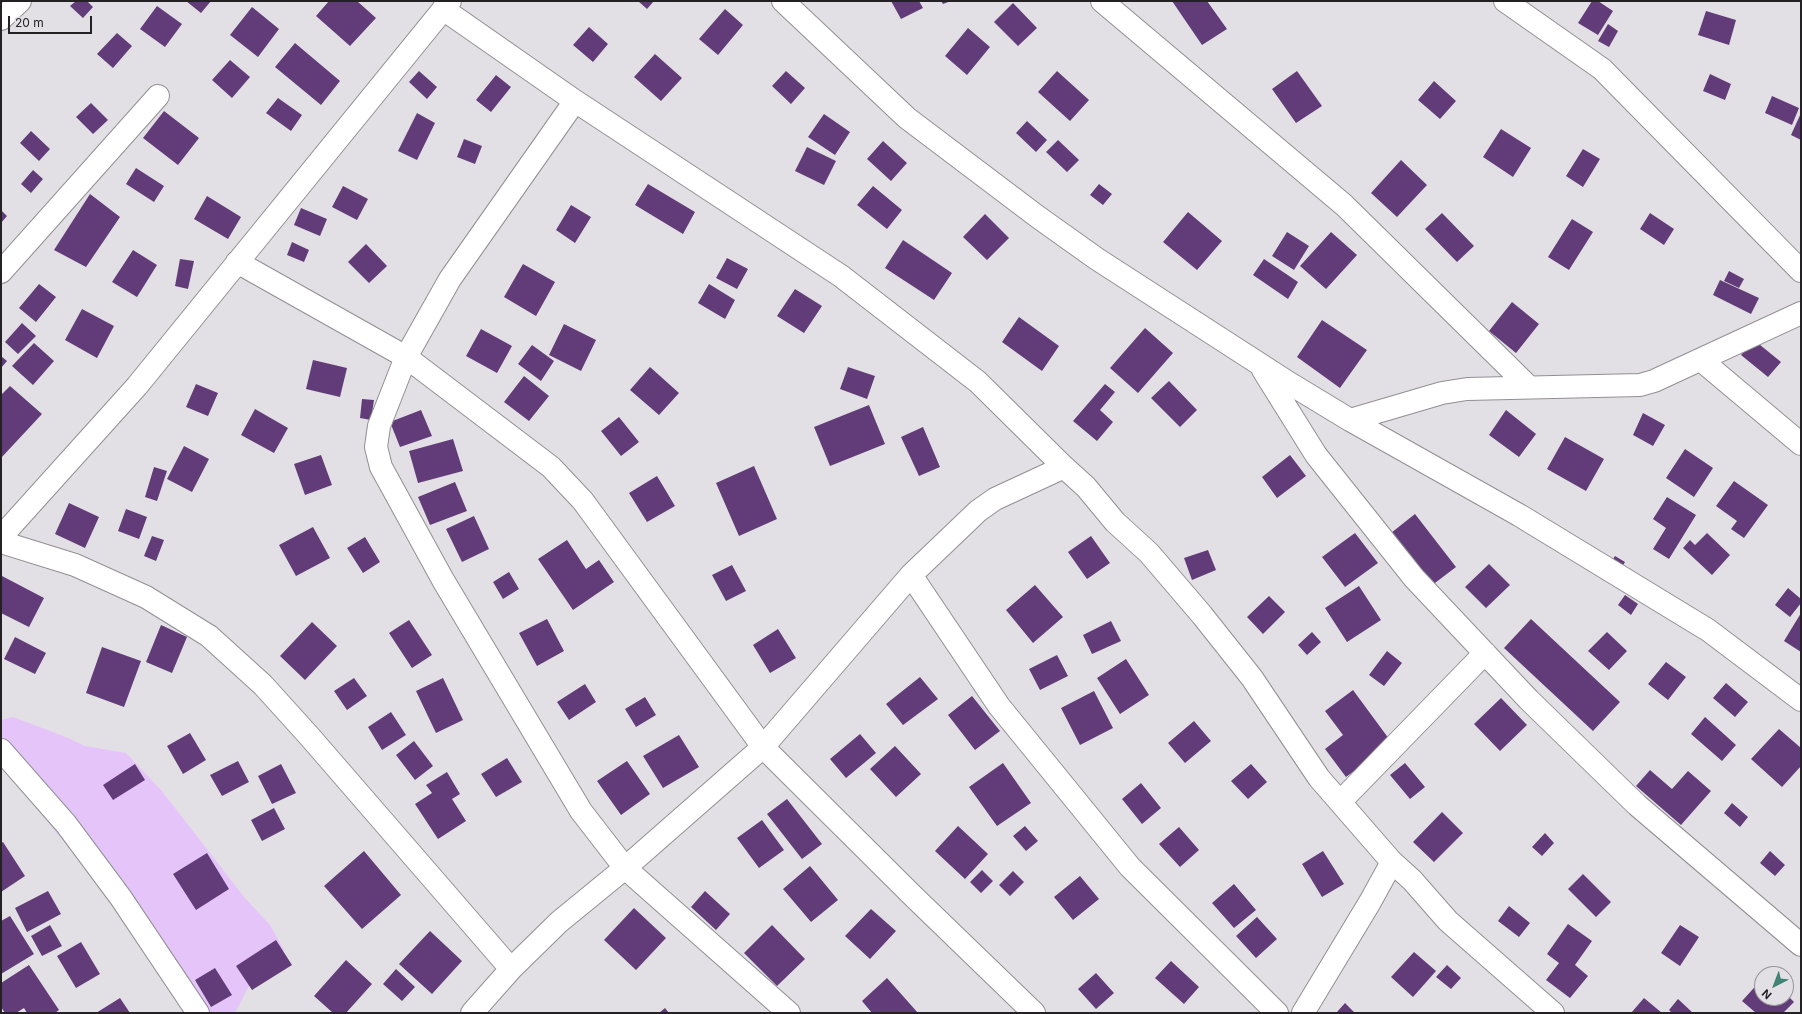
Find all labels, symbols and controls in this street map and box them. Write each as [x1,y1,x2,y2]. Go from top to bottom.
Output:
scale bar [10,8,94,34]
text: 20 m [15,15,44,30]
north arrow [1754,966,1794,1006]
text: N [1759,986,1774,1002]

